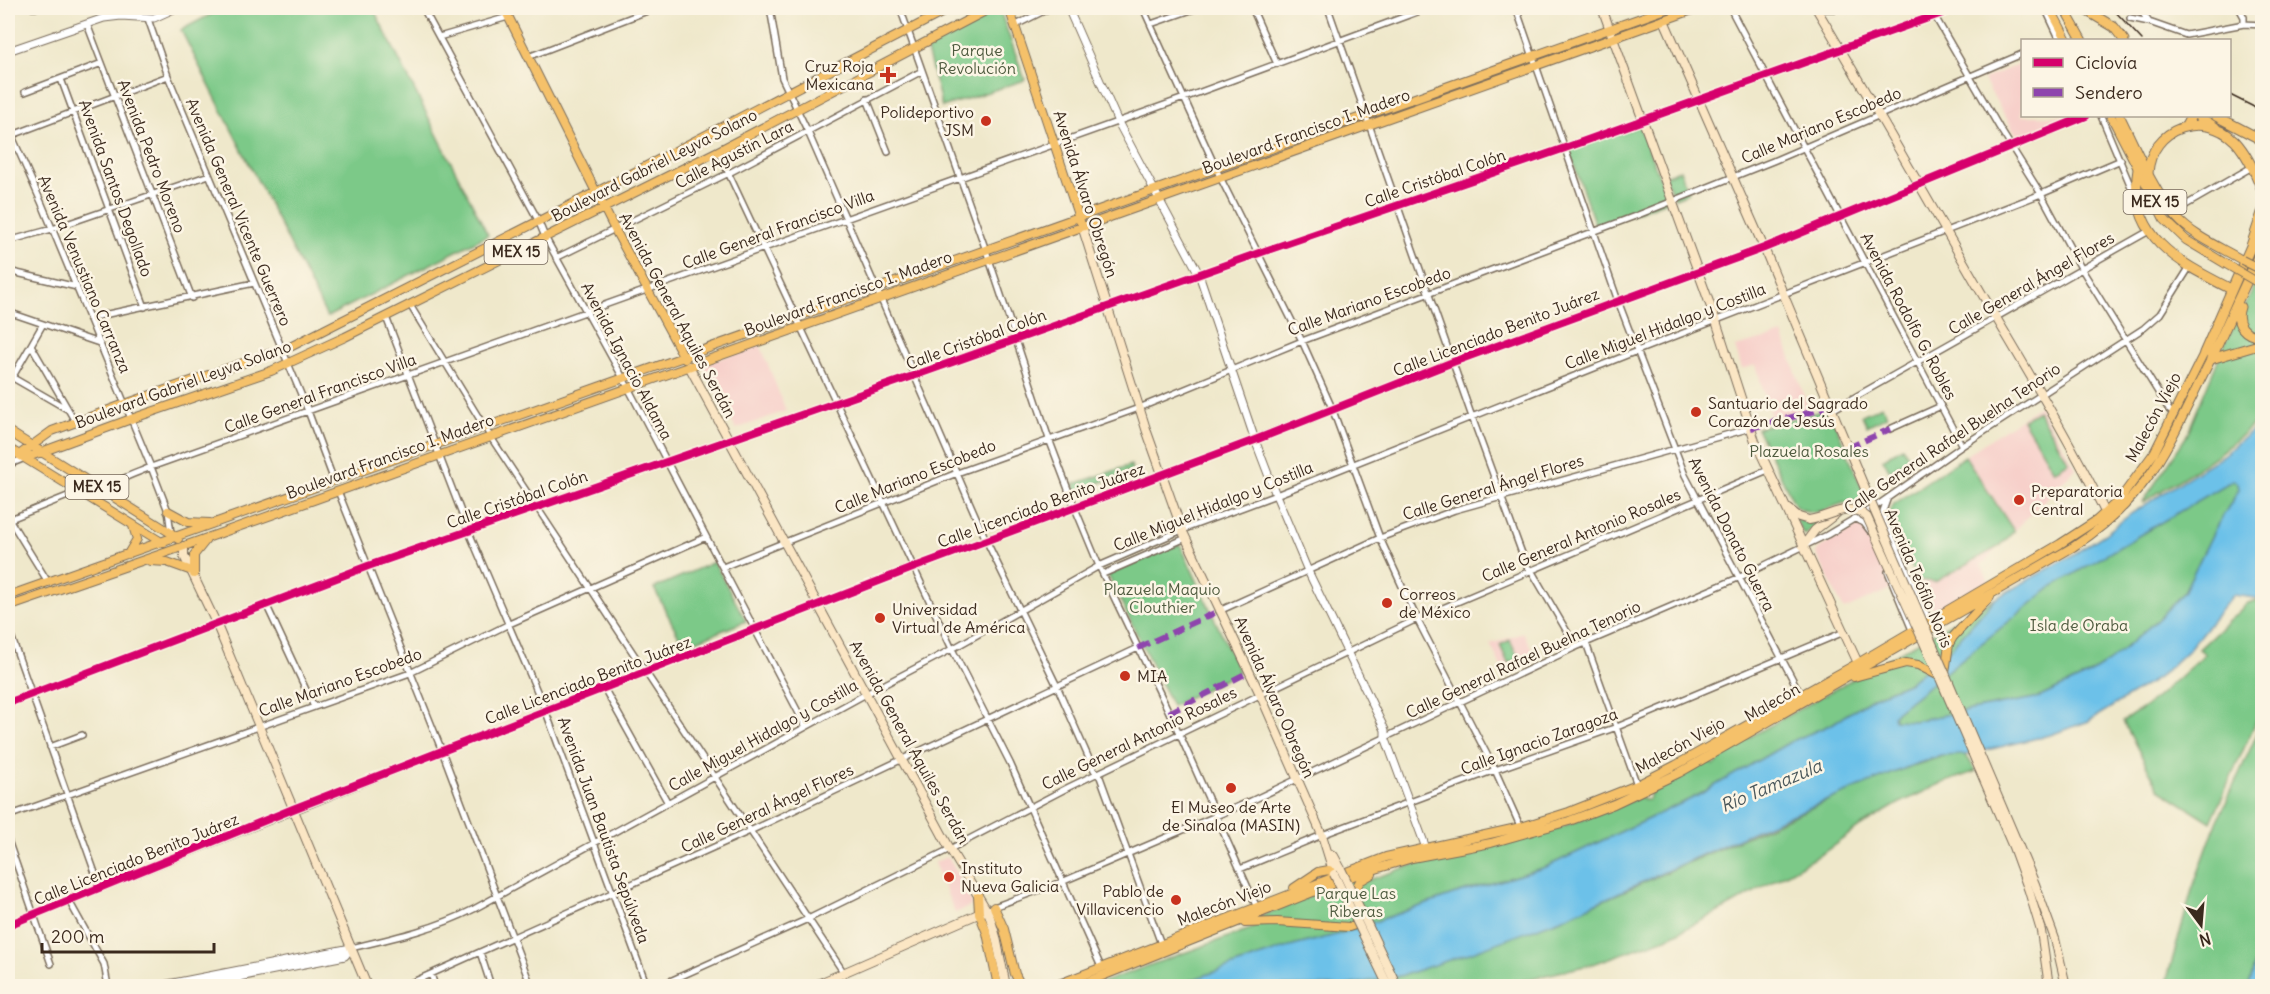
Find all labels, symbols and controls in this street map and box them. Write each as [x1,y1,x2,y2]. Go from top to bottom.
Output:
legend [2021,39,2231,117]
park label: Parque Revolución [938,40,1016,78]
text: Ciclovía [2075,51,2137,74]
place label: Cruz Roja Mexicana [804,56,874,94]
marker: Cruz Roja Mexicana [879,66,897,84]
street label: Avenida Pedro Moreno [113,76,191,236]
text: Sendero [2075,81,2143,104]
street label: Calle Mariano Escobedo [1738,82,1904,168]
street label: Boulevard Francisco I. Madero [1199,84,1413,178]
street label: Avenida General Vicente Guerrero [182,95,296,329]
street label: Avenida Santos Degollado [75,97,157,279]
place label: Polideportivo JSM [880,102,974,140]
street label: Boulevard Gabriel Leyva Solano [548,104,760,226]
street label: Avenida Álvaro Obregón [1049,108,1123,280]
marker: Polideportivo JSM [979,114,993,128]
street label: Calle Agustín Lara [671,116,797,192]
street label: Calle Cristóbal Colón [1362,144,1508,212]
street label: Avenida Venustiano Carranza [34,172,136,376]
street label: Calle General Francisco Villa [679,185,877,273]
road number: MEX 15 [2124,190,2186,214]
street label: Avenida General Aquiles Serdán [615,209,741,421]
street label: Calle General Ángel Flores [1945,227,2117,339]
street label: Avenida Rodolfo G. Robles [1856,229,1962,403]
road number: MEX 15 [484,240,548,264]
street label: Boulevard Francisco I. Madero [741,246,955,340]
street label: Calle Mariano Escobedo [1285,262,1453,340]
street label: Calle Miguel Hidalgo y Costilla [1562,278,1768,374]
street label: Avenida Ignacio Aldama [577,279,677,443]
street label: Calle Licenciado Benito Juárez [1390,283,1602,381]
street label: Calle Cristóbal Colón [903,304,1049,374]
street label: Boulevard Gabriel Leyva Solano [72,336,294,432]
street label: Calle General Francisco Villa [221,349,419,437]
street label: Calle General Rafael Buelna Tenorio [1840,358,2064,518]
street label: Malecón Viejo [2121,369,2185,465]
place label: Santuario del Sagrado Corazón de Jesús [1708,393,1868,431]
marker: Santuario del Sagrado Corazón de Jesús [1689,405,1703,419]
street label: Boulevard Francisco I. Madero [283,409,497,503]
street label: Calle Mariano Escobedo [832,435,998,517]
park label: Plazuela Rosales [1749,441,1869,461]
street label: Calle General Ángel Flores [1400,450,1586,524]
street label: Avenida Donato Guerra [1684,454,1780,614]
street label: Calle Miguel Hidalgo y Costilla [1110,457,1316,555]
street label: Calle Licenciado Benito Juárez [935,458,1148,552]
street label: Calle Cristóbal Colón [444,465,590,533]
road number: MEX 15 [66,475,128,499]
place label: Preparatoria Central [2031,481,2123,519]
street label: Calle General Antonio Rosales [1478,484,1684,586]
marker: Preparatoria Central [2012,493,2026,507]
street label: Avenida Teófilo Noris [1881,506,1957,650]
park label: Plazuela Maquio Clouthier [1103,579,1221,617]
place label: Correos de México [1399,584,1471,622]
marker: Correos de México [1380,596,1394,610]
street label: Calle General Rafael Buelna Tenorio [1402,596,1644,722]
place label: Universidad Virtual de América [892,599,1025,637]
marker: Universidad Virtual de América [873,611,887,625]
street label: Avenida Álvaro Obregón [1230,613,1320,781]
park label: Isla de Oraba [2030,615,2128,635]
street label: Calle Licenciado Benito Juárez [482,631,694,729]
street label: Avenida General Aquiles Serdán [846,637,974,847]
street label: Calle Mariano Escobedo [256,643,424,721]
place label: MIA [1137,666,1167,686]
marker: MIA [1118,669,1132,683]
street label: Calle Miguel Hidalgo y Costilla [665,674,861,796]
street label: Malecón [1741,678,1803,726]
street label: Calle General Antonio Rosales [1038,682,1240,794]
street label: Calle Ignacio Zaragoza [1458,703,1620,779]
street label: Malecón Viejo [1632,712,1728,778]
street label: Avenida Juan Bautista Sepúlveda [554,714,654,946]
water label: Río Tamazula [1717,753,1827,817]
street label: Calle General Ángel Flores [678,759,856,857]
marker: El Museo de Arte de Sinaloa (MASIN) [1224,781,1238,795]
place label: El Museo de Arte de Sinaloa (MASIN) [1162,797,1300,835]
street label: Calle Licenciado Benito Juárez [31,809,242,909]
place label: Instituto Nueva Galicia [961,858,1059,896]
marker: Instituto Nueva Galicia [942,870,956,884]
street label: Malecón Viejo [1174,876,1274,930]
place label: Pablo de Villavicencio [1076,881,1164,919]
park label: Parque Las Riberas [1316,883,1396,921]
marker: Pablo de Villavicencio [1169,893,1183,907]
north arrow [2171,895,2231,955]
scale bar [42,916,214,954]
text: 200 m [51,925,105,948]
text: N [2197,928,2213,951]

